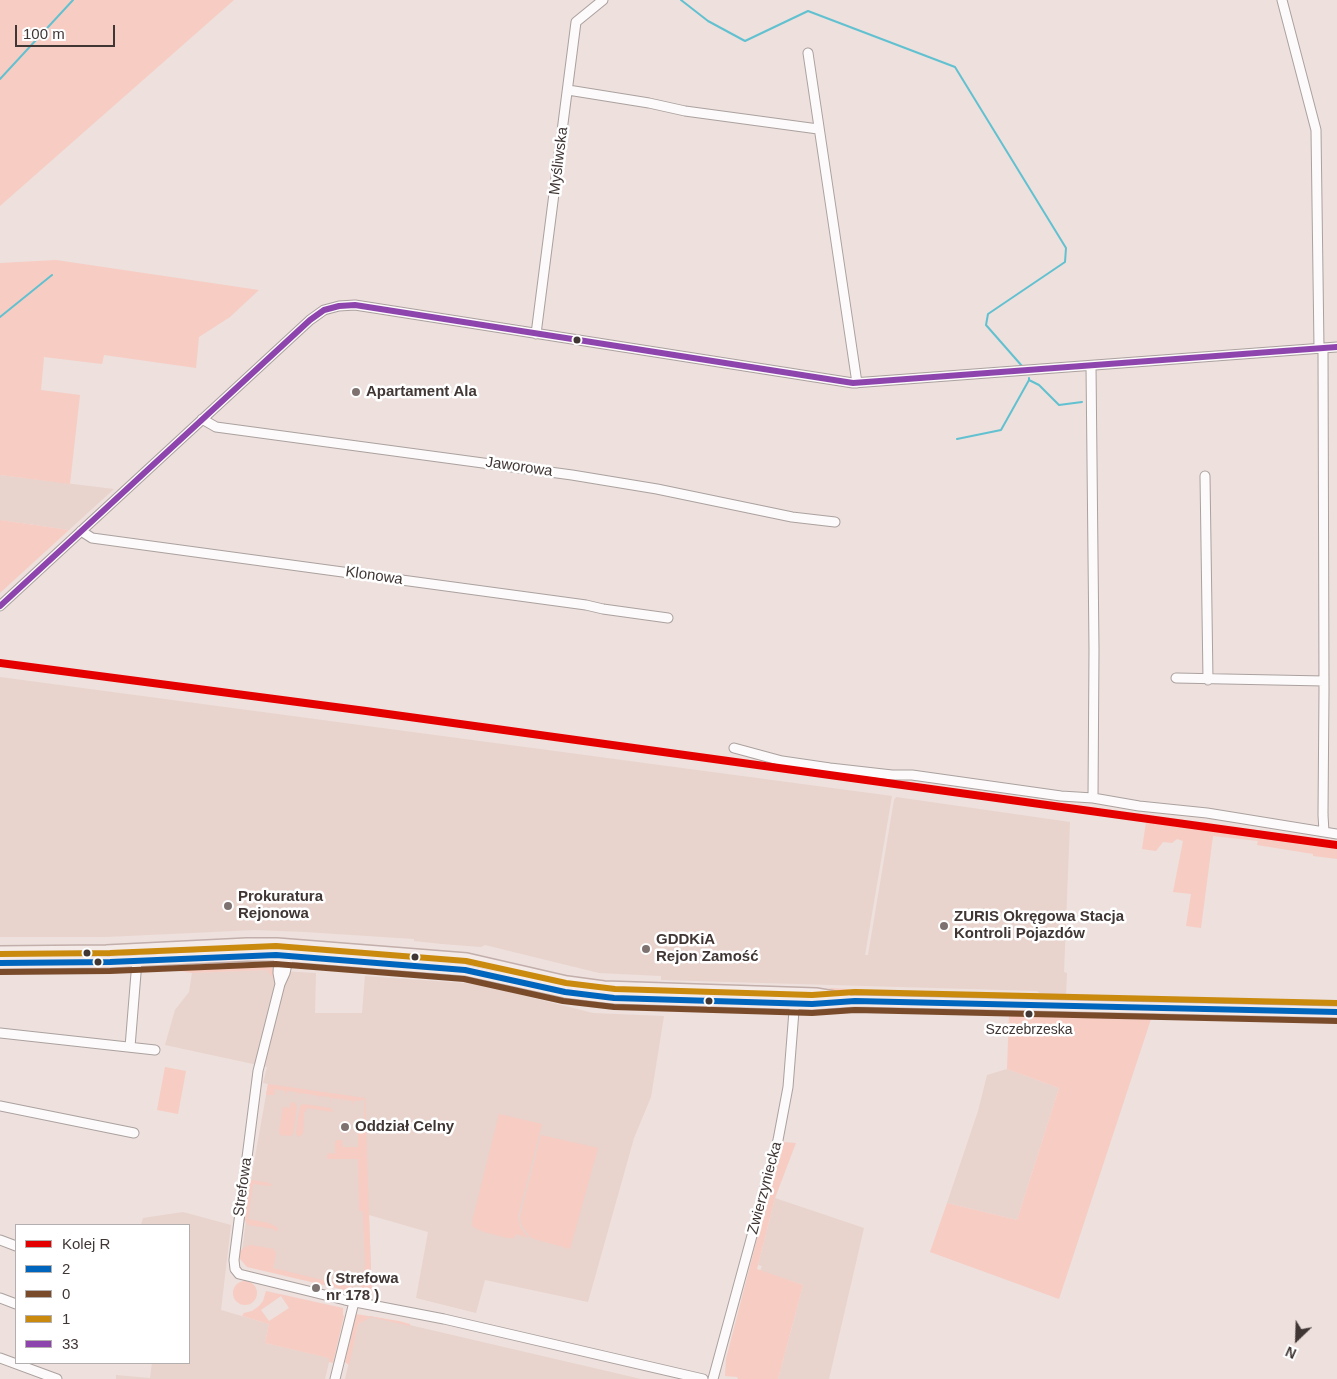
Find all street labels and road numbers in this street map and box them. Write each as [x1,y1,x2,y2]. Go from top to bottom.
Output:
street label: Myśliwska [546,126,572,196]
street label: Jaworowa [484,453,554,481]
street label: Klonowa [344,563,404,589]
street label: Zwierzyniecka [744,1140,786,1236]
street label: Strefowa [230,1156,256,1218]

